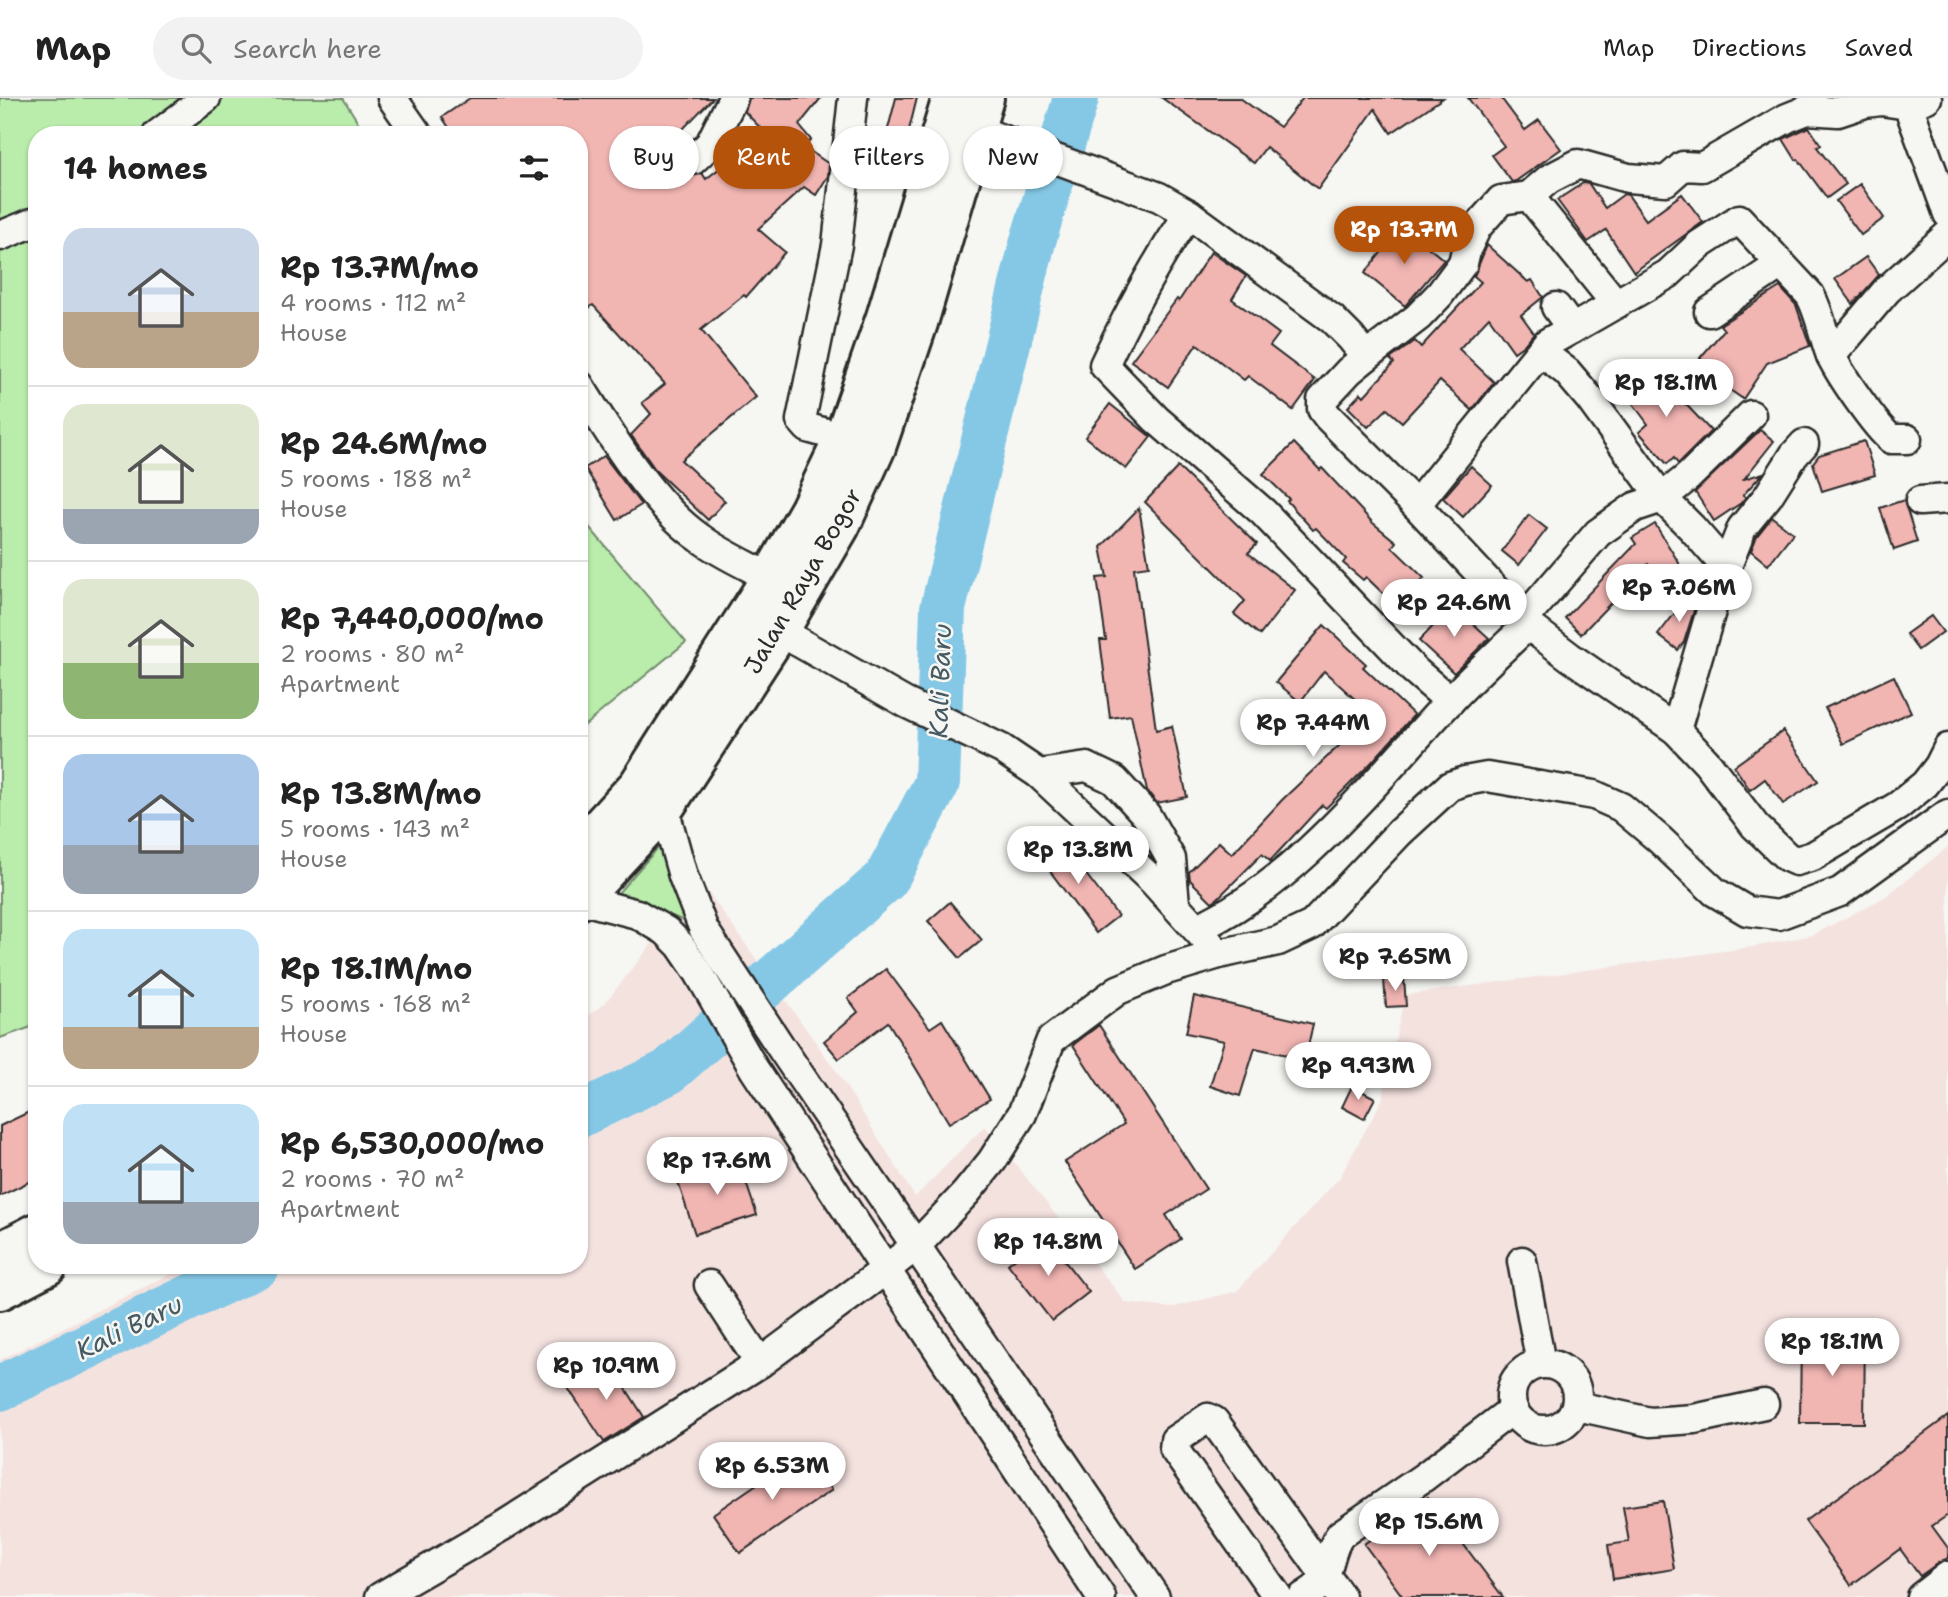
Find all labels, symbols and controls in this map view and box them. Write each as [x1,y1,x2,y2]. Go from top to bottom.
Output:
search box [153,17,643,80]
text: Map [35,26,111,71]
icon: search [177,29,215,67]
text: Search here [233,31,382,66]
text: Map [1603,32,1654,64]
text: Directions [1692,32,1807,64]
text: Saved [1845,32,1913,64]
chip: Buy [609,126,699,189]
chip: Rent [713,126,815,189]
chip: Filters [829,126,949,189]
chip: New [963,126,1063,189]
text: 14 homes [63,148,208,189]
icon: filters [515,149,553,187]
pin: Rp 13.7M [1332,206,1476,266]
text: Rp 13.7M [1350,214,1458,244]
text: Rp 13.7M/mo [280,247,479,288]
icon: home [119,256,203,340]
text: 4 rooms · 112 m² [280,288,466,318]
text: House [280,318,348,348]
pin: Rp 18.1M [1594,360,1738,419]
text: Rp 18.1M [1615,367,1717,397]
text: Rp 24.6M/mo [280,423,488,464]
icon: home [119,432,203,516]
text: 5 rooms · 188 m² [280,464,472,494]
street label: Jalan Raya Bogor [737,482,869,680]
text: House [280,494,348,524]
pin: Rp 7.06M [1607,564,1751,624]
text: Rp 7.06M [1622,572,1736,602]
pin: Rp 24.6M [1382,580,1526,639]
text: Rp 24.6M [1397,587,1511,617]
text: Rp 7,440,000/mo [280,598,544,639]
icon: home [119,607,203,691]
water label: Kali Baru [920,623,959,739]
text: 2 rooms · 80 m² [280,639,465,669]
text: Apartment [280,669,400,699]
pin: Rp 7.44M [1241,700,1385,759]
text: Rp 7.44M [1256,707,1370,737]
text: Rp 13.8M/mo [280,773,482,814]
icon: home [119,782,203,866]
text: 5 rooms · 143 m² [280,814,470,844]
pin: Rp 13.8M [1006,826,1150,886]
text: Rp 13.8M [1023,834,1133,864]
text: House [280,844,348,874]
pin: Rp 7.65M [1323,934,1467,993]
text: Rp 7.65M [1339,941,1451,971]
text: Rp 18.1M/mo [280,948,473,989]
icon: home [119,957,203,1041]
text: 5 rooms · 168 m² [280,989,471,1019]
text: House [280,1019,348,1049]
pin: Rp 9.93M [1286,1042,1430,1102]
text: Rp 9.93M [1301,1050,1415,1080]
text: Rp 6,530,000/mo [280,1123,545,1164]
icon: home [119,1132,203,1216]
pin: Rp 17.6M [645,1138,789,1197]
text: Rp 17.6M [663,1145,771,1175]
text: 2 rooms · 70 m² [280,1164,465,1194]
text: Apartment [280,1194,400,1224]
pin: Rp 14.8M [976,1218,1120,1278]
text: Rp 14.8M [993,1226,1103,1256]
water label: Kali Baru [70,1286,188,1367]
pin: Rp 18.1M [1760,1318,1904,1378]
text: Rp 18.1M [1781,1326,1883,1356]
pin: Rp 10.9M [534,1342,678,1402]
text: Rp 10.9M [553,1350,659,1380]
pin: Rp 6.53M [700,1442,844,1502]
text: Rp 6.53M [715,1450,829,1480]
pin: Rp 15.6M [1357,1498,1501,1558]
text: Rp 15.6M [1375,1506,1483,1536]

